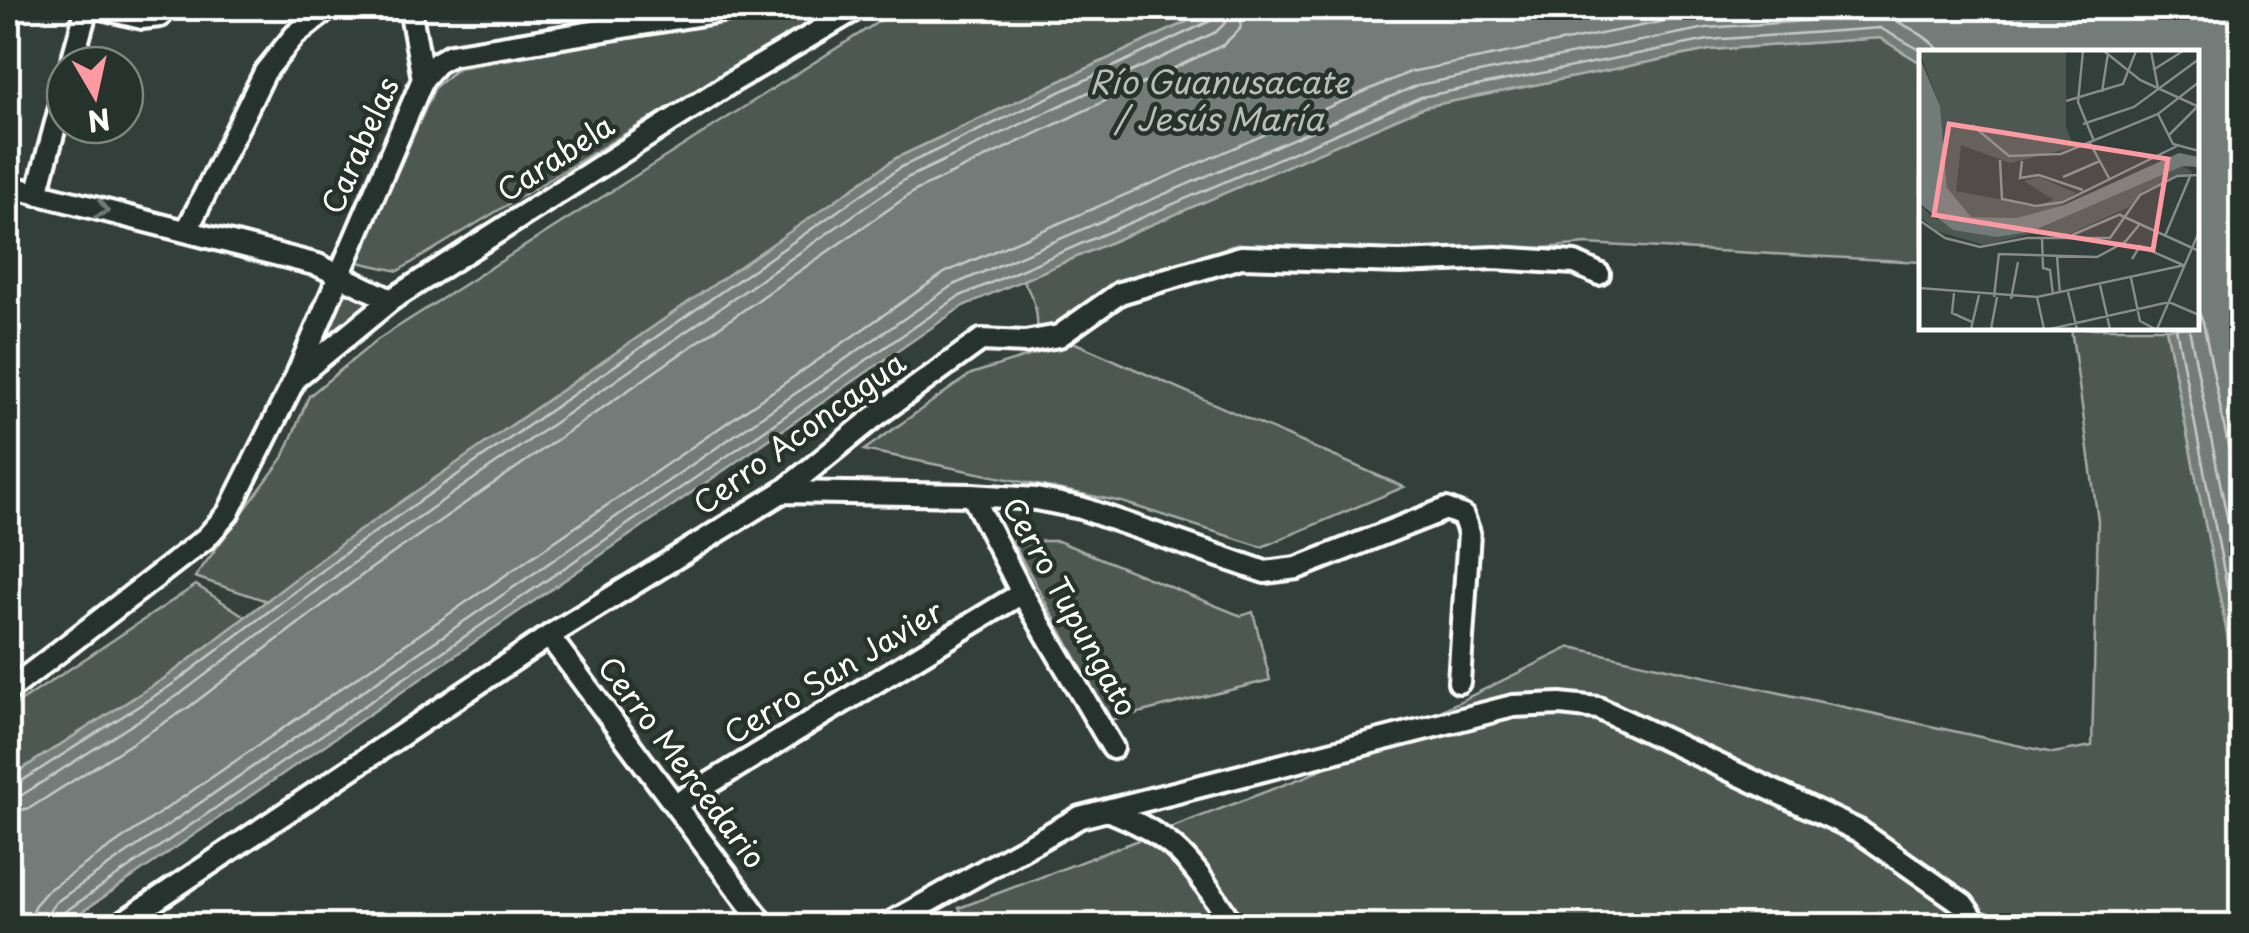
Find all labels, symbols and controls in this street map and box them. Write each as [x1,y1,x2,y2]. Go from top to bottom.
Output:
north arrow [45,45,145,145]
inset map [1919,50,2199,330]
water label: Río Guanusacate / Jesús María [1089,57,1351,142]
street label: Carabelas [309,69,409,221]
text: N [85,98,113,144]
street label: Carabela [487,102,622,212]
one-way arrow [93,198,110,219]
street label: Cerro Aconcagua [683,339,914,524]
street label: Cerro Tupungato [992,488,1150,723]
street label: Cerro San Javier [715,587,951,754]
street label: Cerro Mercedario [588,646,778,877]

